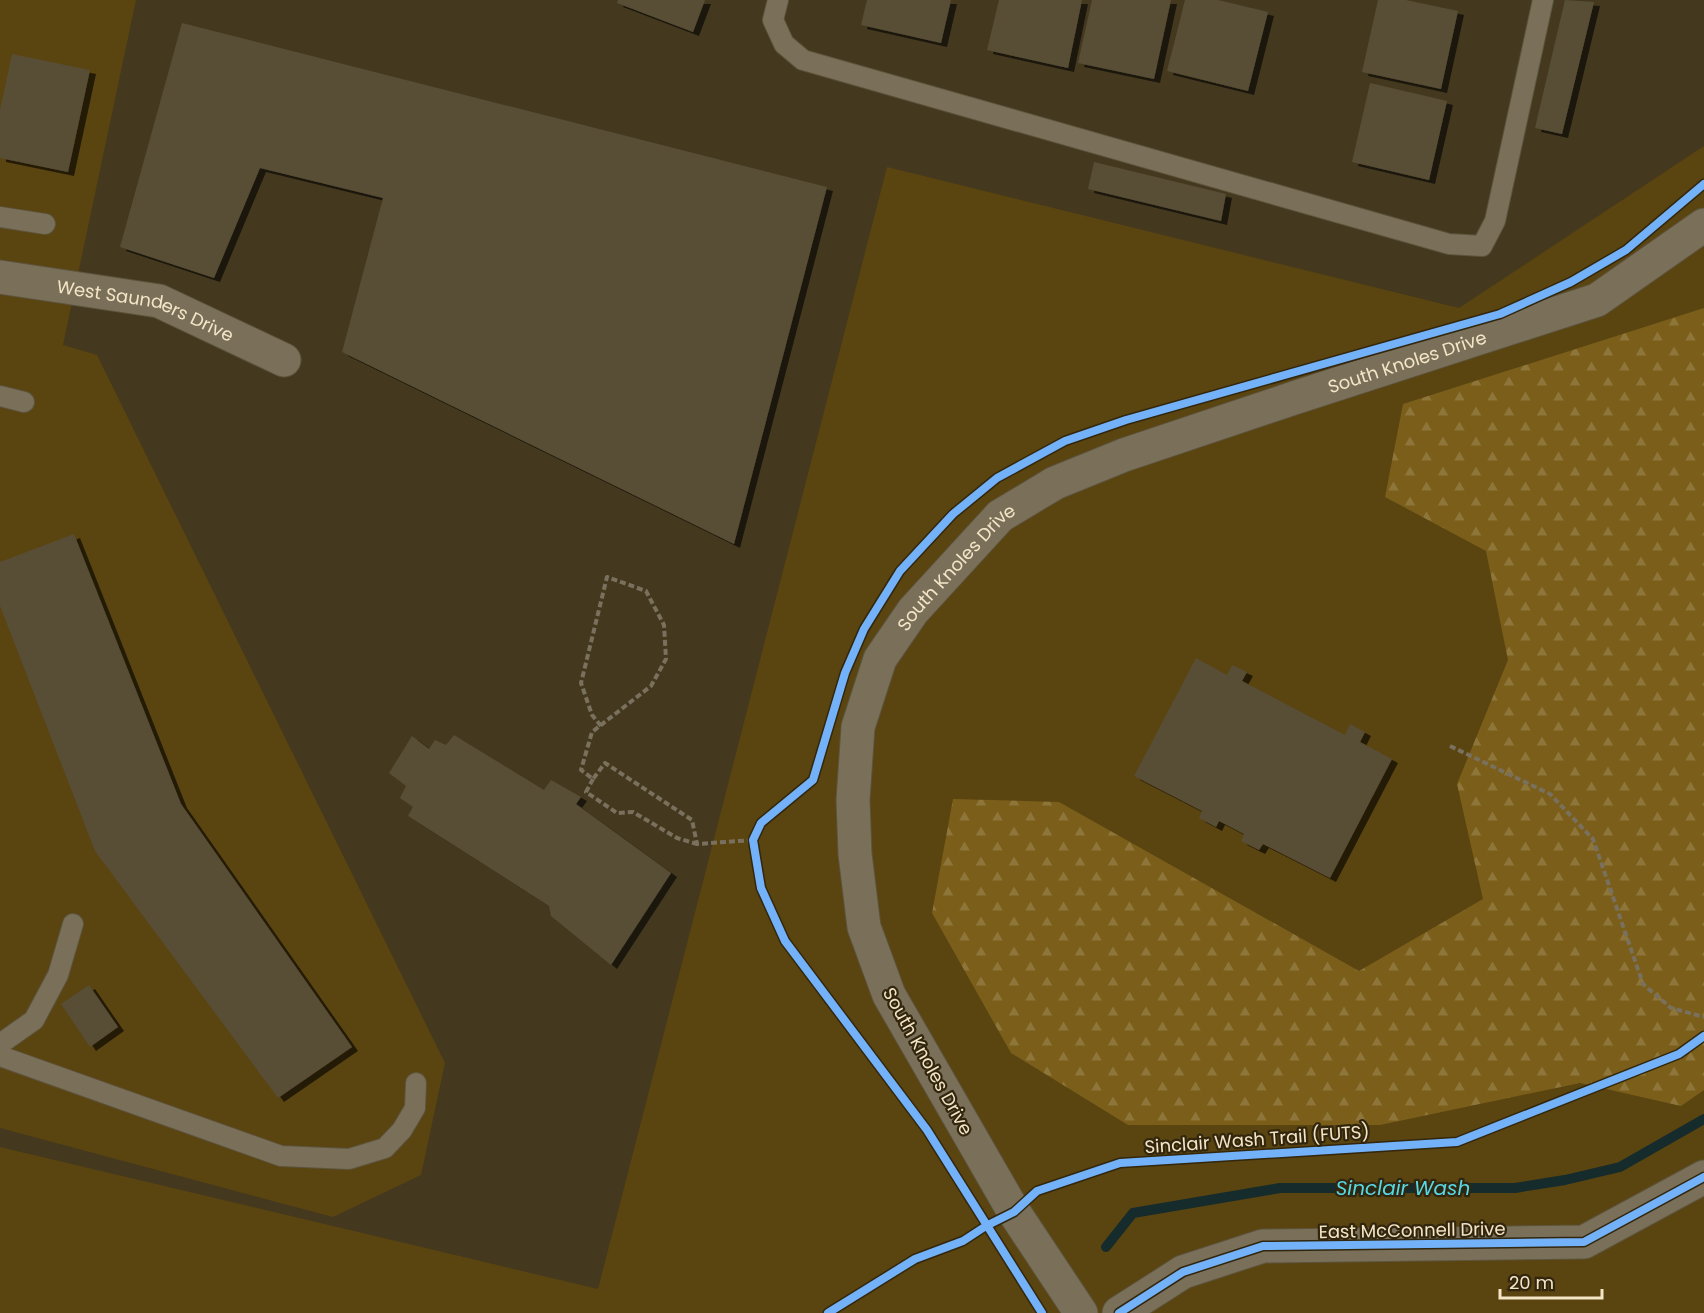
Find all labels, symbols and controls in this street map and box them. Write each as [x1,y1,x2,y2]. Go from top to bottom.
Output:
street label: West Saunders Drive [55,273,238,347]
street label: South Knoles Drive [1324,324,1489,399]
street label: South Knoles Drive [891,497,1020,636]
street label: South Knoles Drive [877,983,979,1139]
street label: Sinclair Wash Trail (FUTS) [1144,1119,1370,1159]
water label: Sinclair Wash [1336,1174,1470,1202]
street label: East McConnell Drive [1318,1216,1506,1244]
scale bar [1500,1262,1602,1300]
text: 20 m [1509,1270,1554,1295]

